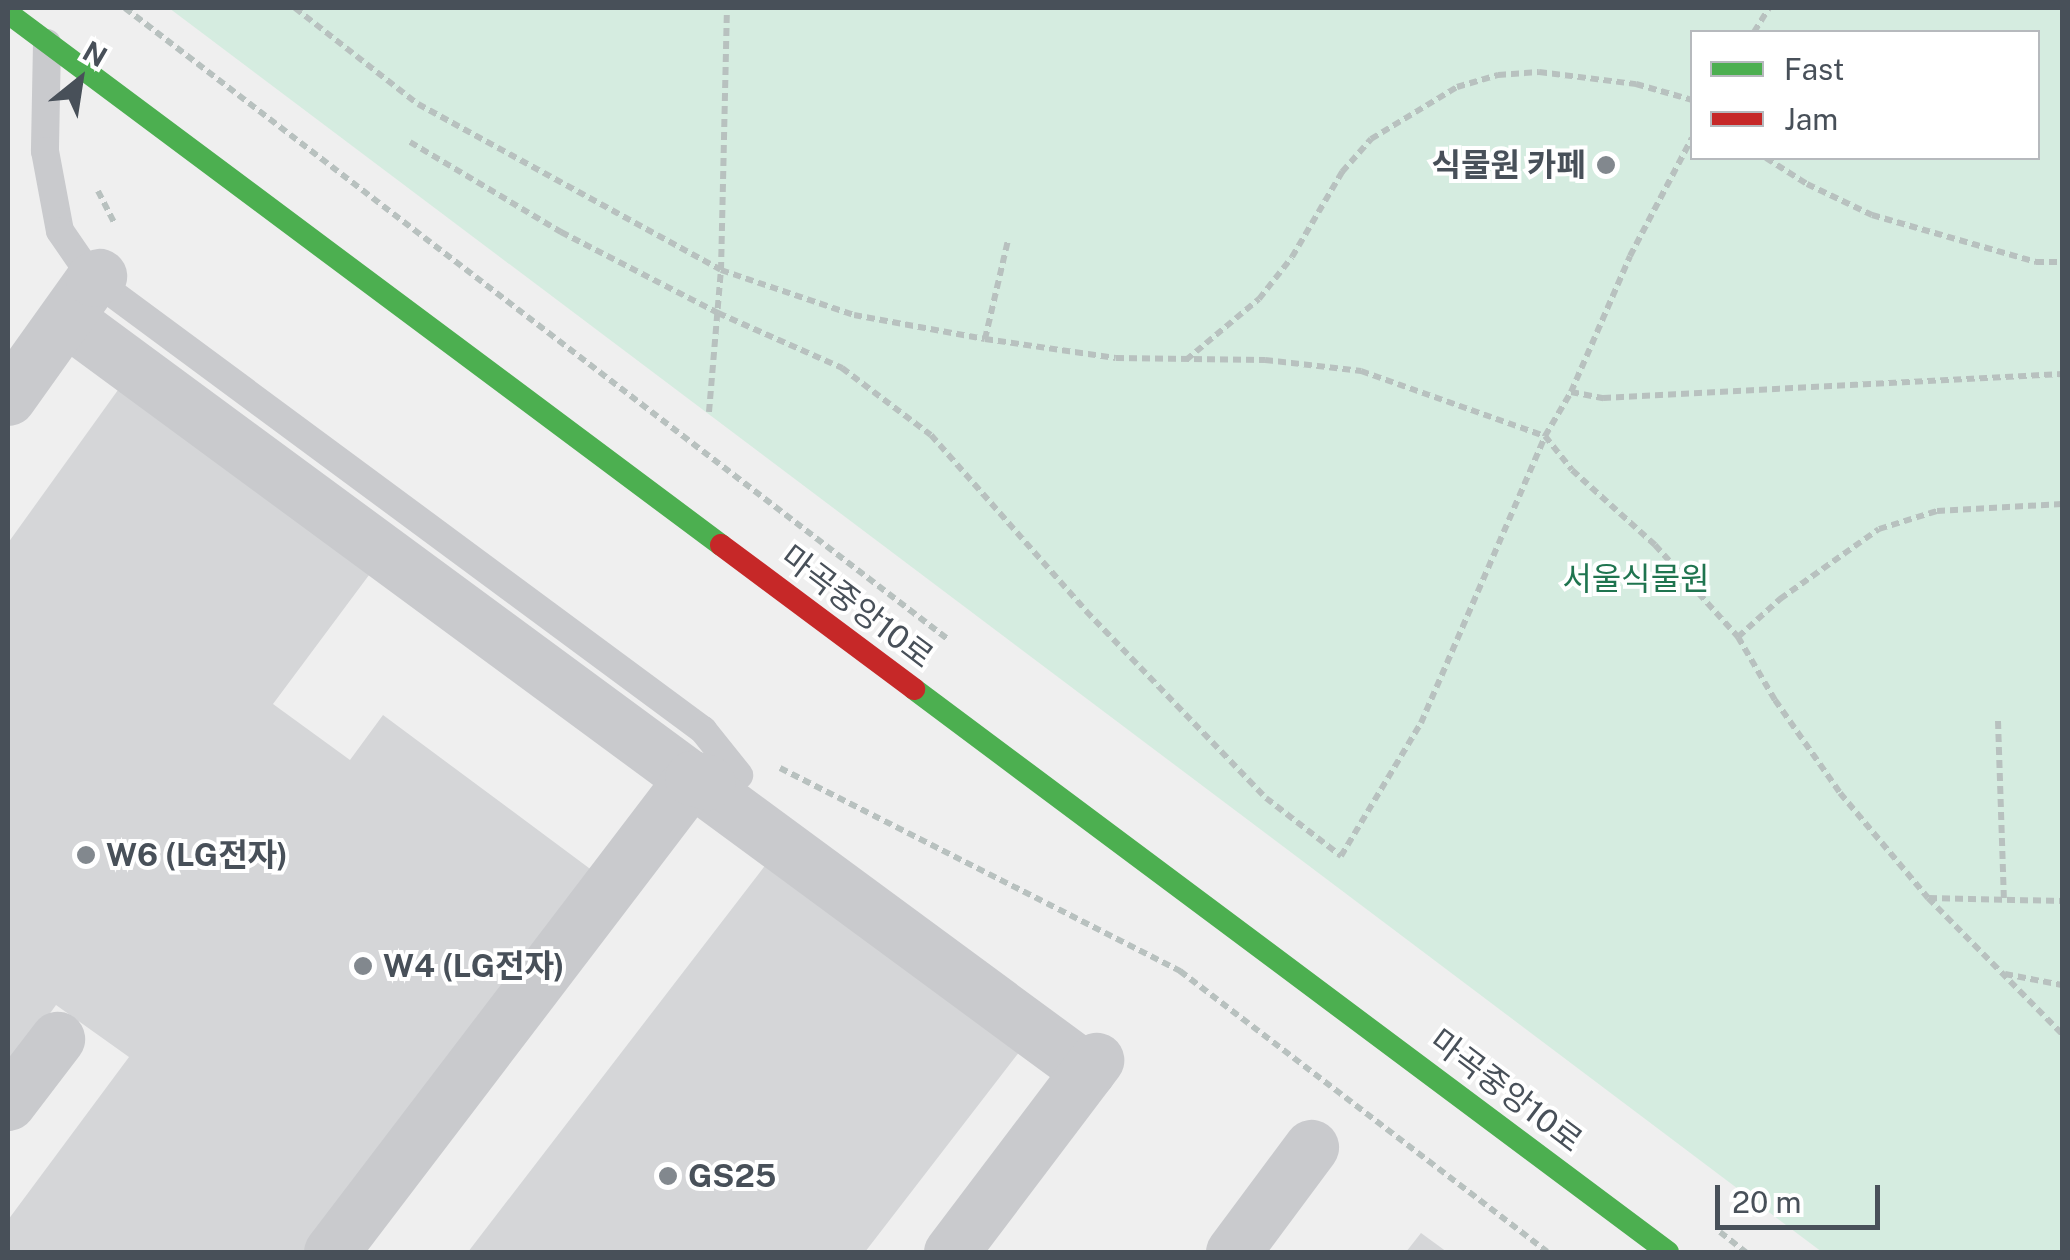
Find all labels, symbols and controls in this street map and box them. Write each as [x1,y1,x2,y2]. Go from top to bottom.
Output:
north arrow [30,30,130,130]
legend [1690,30,2040,160]
text: N [78,34,113,73]
text: Fast [1784,51,1844,87]
text: Jam [1784,101,1838,137]
place label: 식물원 카페 [1432,146,1586,184]
marker: 식물원 카페 [1595,154,1617,176]
street label: 마곡중앙10로 [774,538,940,676]
park label: 서울식물원 [1562,560,1710,598]
place label: W6 (LG전자) [106,836,288,874]
marker: W6 (LG전자) [75,844,97,866]
place label: W4 (LG전자) [383,947,565,985]
marker: W4 (LG전자) [352,955,374,977]
street label: 마곡중앙10로 [1423,1022,1589,1160]
place label: GS25 [688,1157,776,1195]
marker: GS25 [657,1165,679,1187]
scale bar [1720,1165,1885,1227]
text: 20 m [1732,1184,1801,1220]

